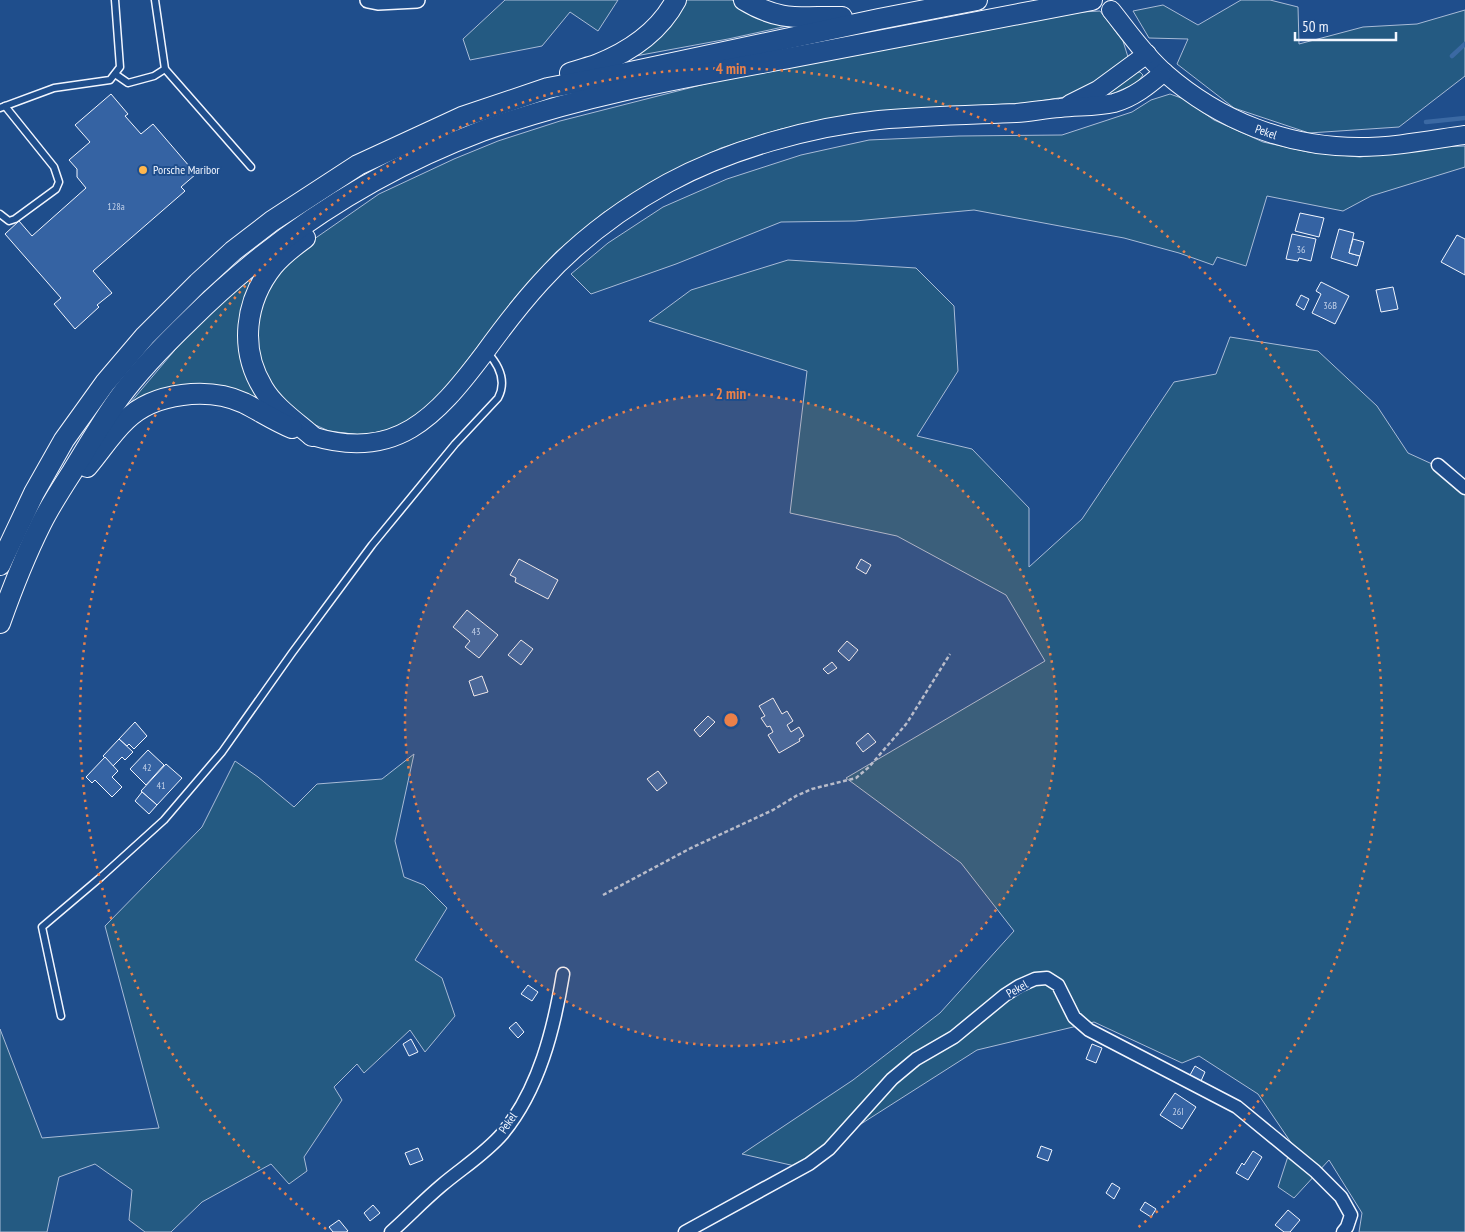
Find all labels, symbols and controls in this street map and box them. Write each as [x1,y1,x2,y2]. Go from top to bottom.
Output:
scale bar [1295,10,1396,42]
text: 50 m [1302,17,1328,36]
text: 4 min [716,59,746,78]
street label: Pekel [1253,121,1279,142]
place label: Porsche Maribor [153,162,220,177]
marker: Porsche Maribor [137,164,149,176]
house number: 128a [107,200,125,213]
house number: 36 [1297,243,1306,256]
house number: 36B [1323,299,1337,312]
text: 2 min [716,384,746,403]
house number: 43 [472,625,481,638]
centre of rings [722,711,740,729]
house number: 42 [143,761,152,774]
house number: 41 [157,779,166,792]
street label: Pekel [1003,976,1030,1001]
house number: 26I [1172,1105,1184,1118]
street label: Pekel [495,1109,520,1136]

